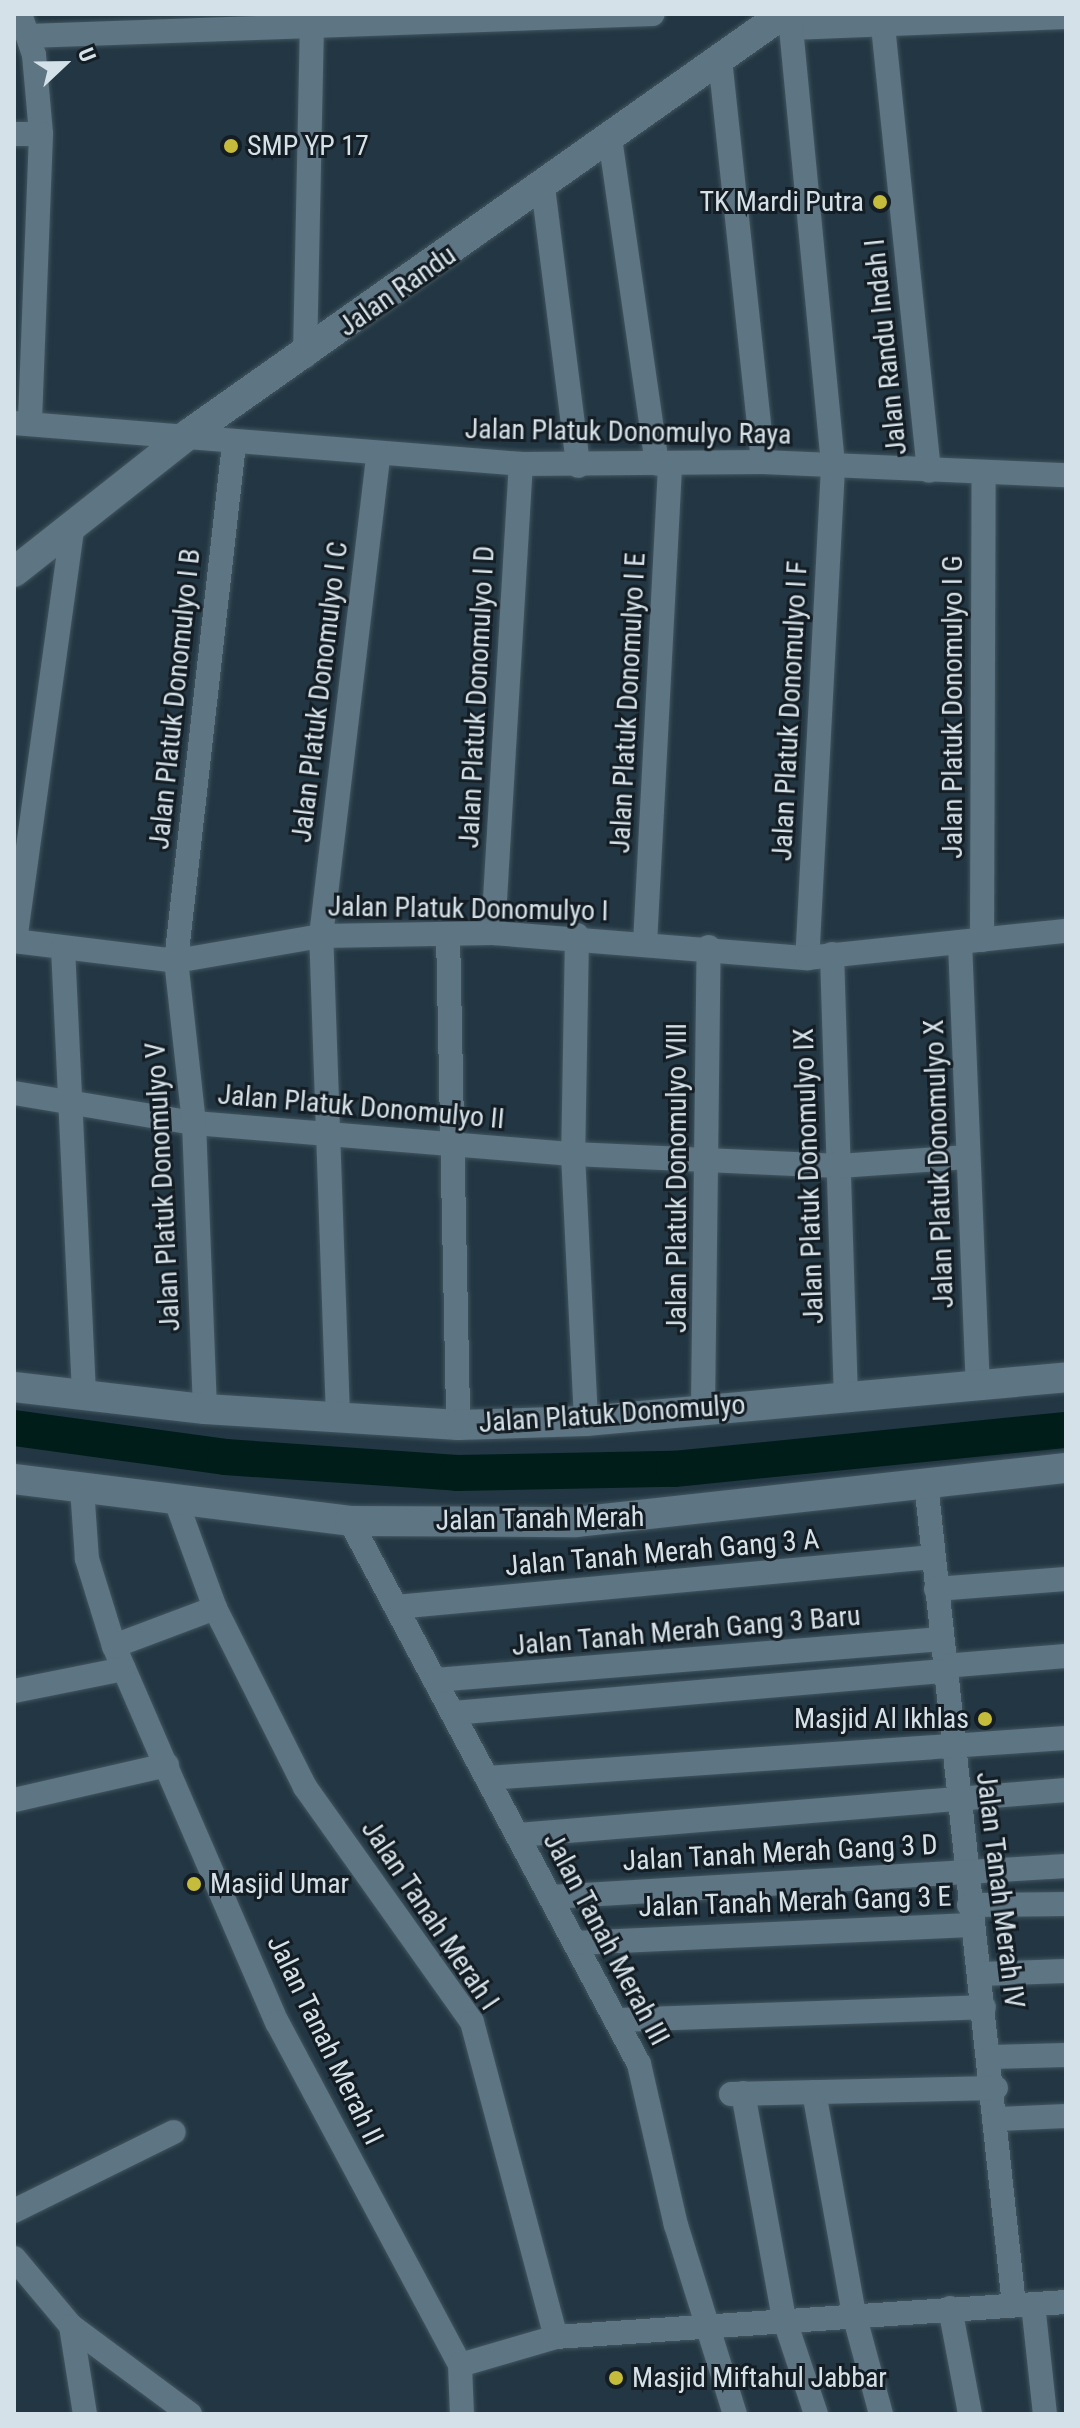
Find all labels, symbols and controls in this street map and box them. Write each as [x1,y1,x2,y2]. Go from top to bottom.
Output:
north arrow [24,24,104,104]
text: U [73,44,101,65]
place label: SMP YP 17 [247,129,369,163]
marker: SMP YP 17 [222,137,240,155]
place label: TK Mardi Putra [699,185,864,219]
marker: TK Mardi Putra [871,193,889,211]
street label: Jalan Randu Indah I [858,237,914,457]
street label: Jalan Randu [332,238,462,344]
street label: Jalan Platuk Donomulyo Raya [464,412,792,452]
street label: Jalan Platuk Donomulyo I C [285,540,355,844]
street label: Jalan Platuk Donomulyo I D [452,545,502,849]
street label: Jalan Platuk Donomulyo I B [142,547,208,851]
street label: Jalan Platuk Donomulyo I E [603,552,653,854]
street label: Jalan Platuk Donomulyo I G [936,555,970,859]
street label: Jalan Platuk Donomulyo I F [765,560,815,862]
street label: Jalan Platuk Donomulyo I [327,890,609,928]
street label: Jalan Platuk Donomulyo X [917,1019,961,1309]
street label: Jalan Platuk Donomulyo VIII [660,1023,694,1333]
street label: Jalan Platuk Donomulyo IX [787,1027,831,1325]
street label: Jalan Platuk Donomulyo V [139,1042,187,1332]
street label: Jalan Platuk Donomulyo II [216,1078,506,1136]
street label: Jalan Platuk Donomulyo [478,1388,746,1440]
street label: Jalan Tanah Merah [435,1500,645,1538]
street label: Jalan Tanah Merah Gang 3 A [503,1522,821,1584]
street label: Jalan Tanah Merah Gang 3 Baru [510,1599,862,1663]
place label: Masjid Al Ikhlas [794,1702,969,1736]
marker: Masjid Al Ikhlas [976,1710,994,1728]
street label: Jalan Tanah Merah IV [969,1770,1031,2010]
street label: Jalan Tanah Merah I [354,1813,506,2017]
street label: Jalan Tanah Merah III [536,1827,676,2051]
street label: Jalan Tanah Merah Gang 3 D [621,1828,939,1878]
place label: Masjid Umar [210,1867,349,1901]
marker: Masjid Umar [185,1875,203,1893]
street label: Jalan Tanah Merah Gang 3 E [638,1880,952,1924]
street label: Jalan Tanah Merah II [260,1929,390,2151]
place label: Masjid Miftahul Jabbar [632,2361,887,2395]
marker: Masjid Miftahul Jabbar [607,2369,625,2387]

